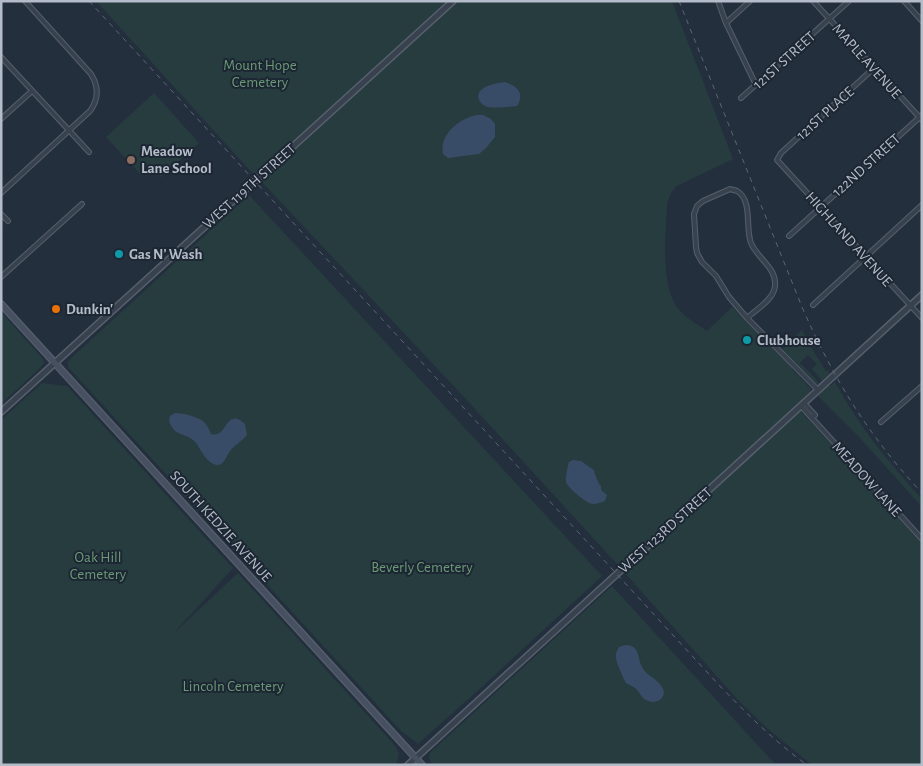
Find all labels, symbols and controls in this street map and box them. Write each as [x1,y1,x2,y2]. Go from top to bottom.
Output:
street label: MAPLE AVENUE [829,21,904,102]
street label: 121ST STREET [750,28,819,92]
park label: Mount Hope Cemetery [223,58,297,90]
street label: 121ST PLACE [794,84,857,143]
street label: 122ND STREET [830,131,904,200]
street label: WEST 119TH STREET [200,141,299,232]
place label: Meadow Lane School [141,144,212,176]
marker: Meadow Lane School [125,154,137,166]
street label: HIGHLAND AVENUE [802,189,895,290]
place label: Gas N' Wash [129,247,203,262]
marker: Gas N' Wash [113,248,125,260]
place label: Dunkin' [66,302,113,317]
marker: Dunkin' [50,303,62,315]
place label: Clubhouse [757,333,821,348]
marker: Clubhouse [741,334,753,346]
street label: MEADOW LANE [829,439,904,520]
street label: SOUTH KEDZIE AVENUE [167,468,274,585]
street label: WEST 123RD STREET [616,484,716,576]
park label: Oak Hill Cemetery [70,550,127,582]
park label: Beverly Cemetery [371,560,473,575]
park label: Lincoln Cemetery [183,679,284,694]

